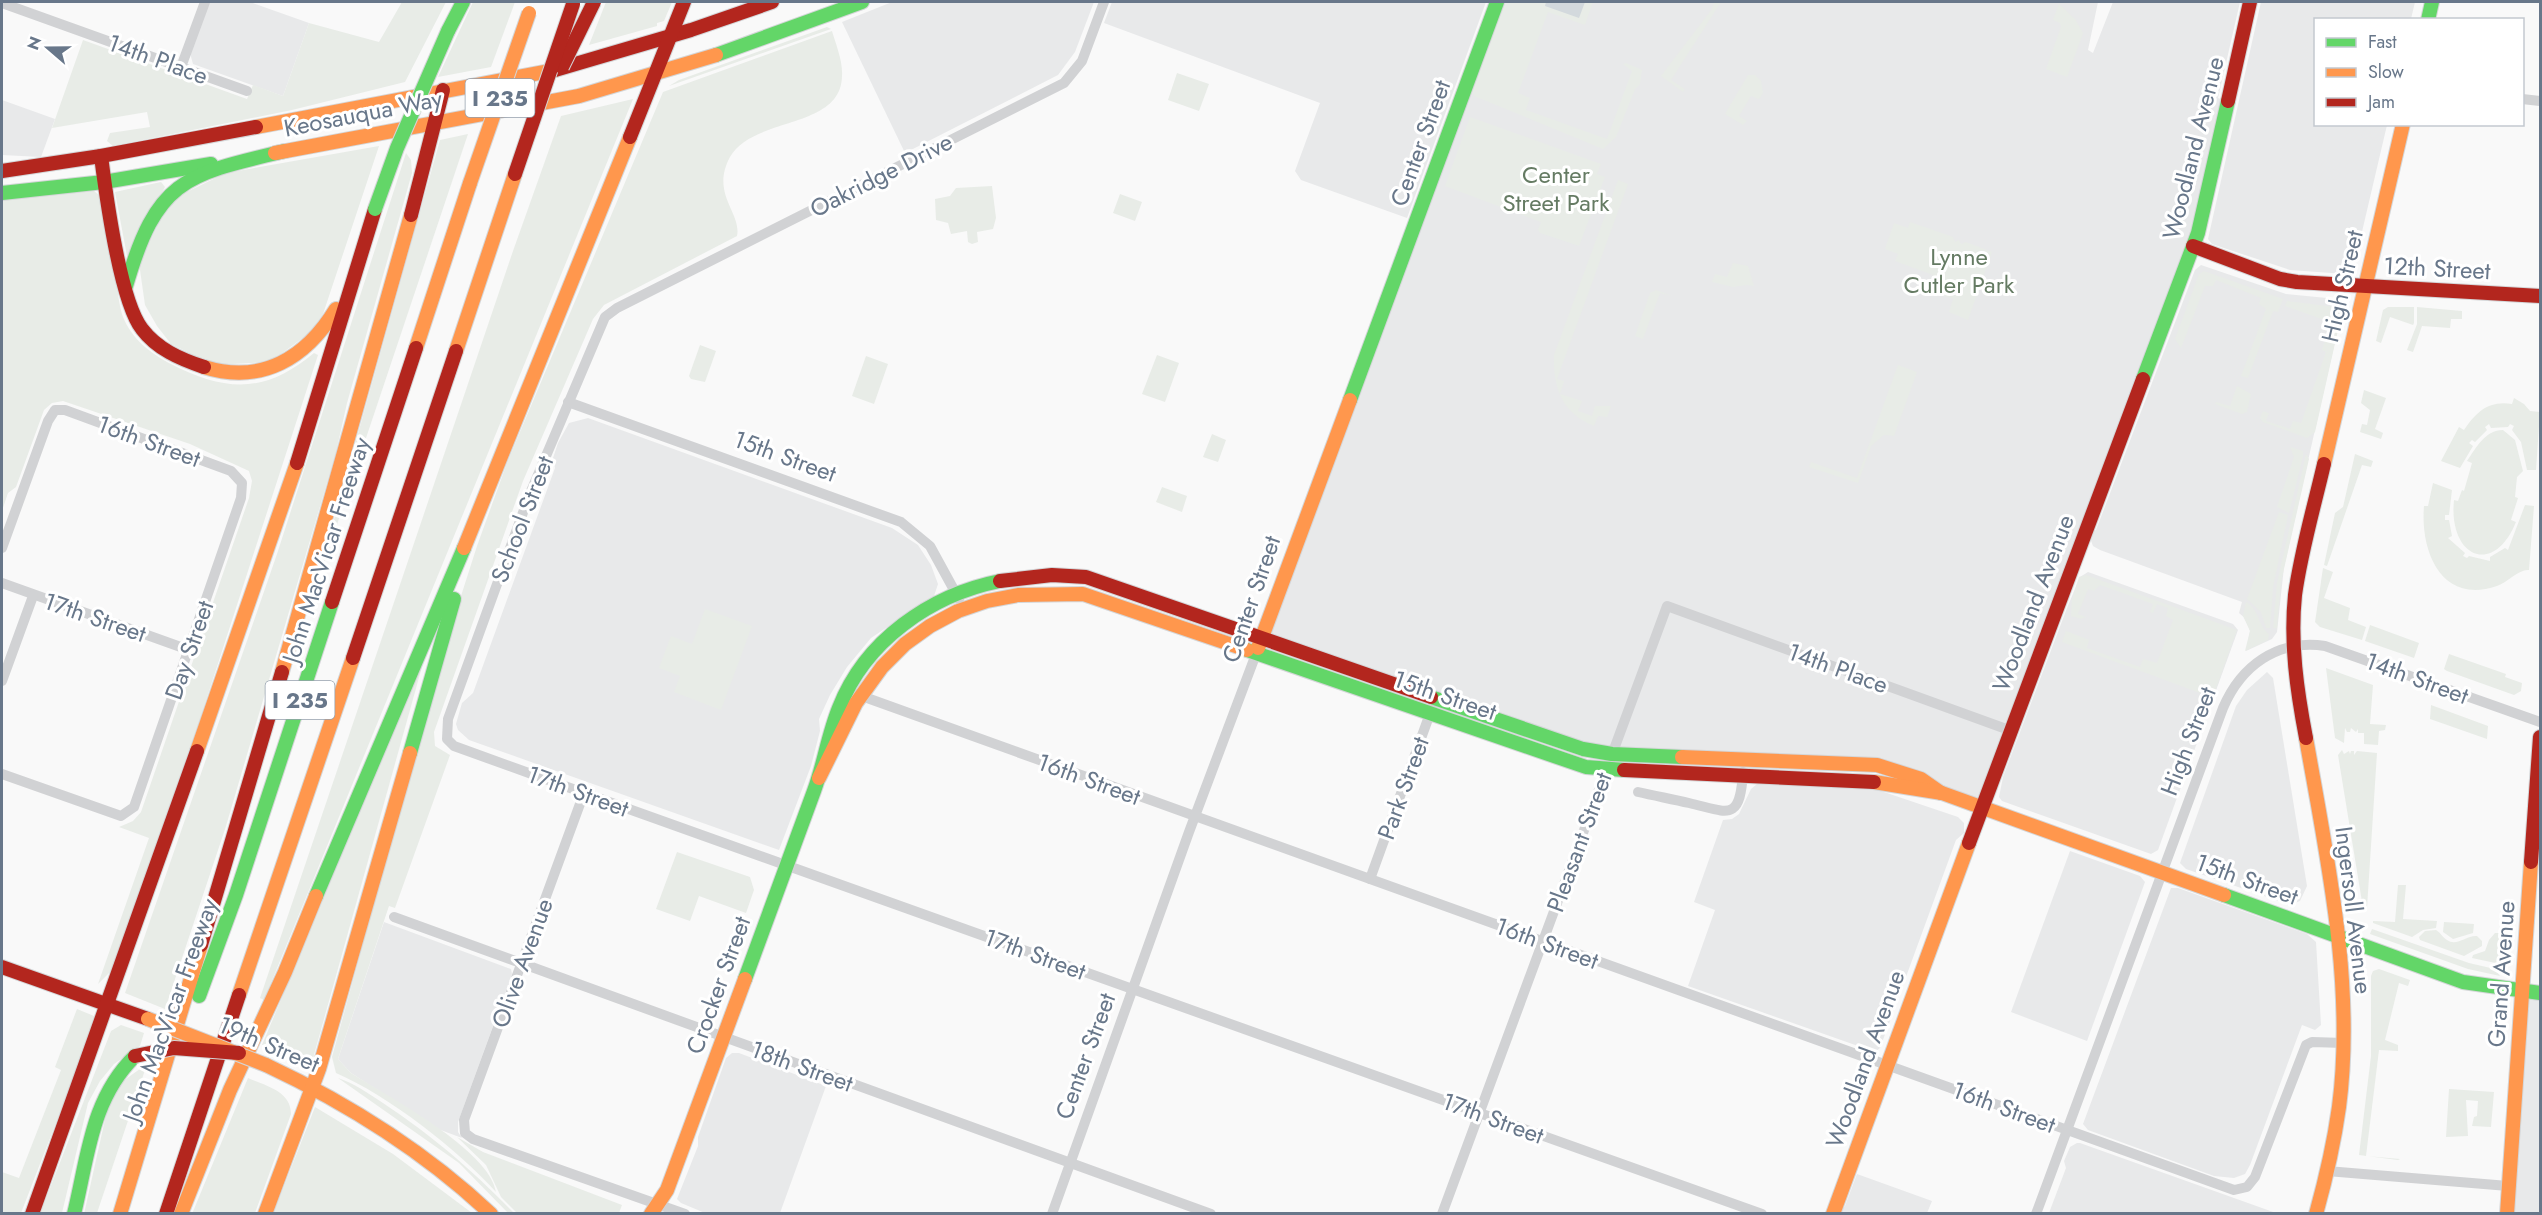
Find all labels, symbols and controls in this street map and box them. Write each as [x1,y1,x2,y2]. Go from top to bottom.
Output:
north arrow [18,18,78,78]
legend [2314,18,2524,126]
street label: 14th Place [103,25,213,93]
text: Fast [2368,29,2397,55]
text: N [21,33,47,53]
street label: Woodland Avenue [2153,53,2233,243]
text: Slow [2368,59,2405,85]
street label: Center Street [1381,75,1459,211]
road number: I 235 [466,79,534,117]
street label: Keosauqua Way [281,80,446,145]
text: Jam [2366,89,2395,115]
street label: Oakridge Drive [804,124,958,226]
park label: Center Street Park [1502,157,1610,220]
street label: High Street [2312,226,2372,346]
park label: Lynne Cutler Park [1904,239,2015,302]
street label: 12th Street [2383,248,2492,288]
street label: 16th Street [93,406,206,476]
street label: 15th Street [729,421,842,491]
street label: John MacVicar Freeway [272,432,379,670]
street label: School Street [482,450,562,588]
street label: Woodland Avenue [1983,509,2083,697]
street label: Center Street [1213,531,1289,667]
street label: 17th Street [39,583,151,651]
street label: Day Street [156,595,222,704]
street label: 14th Place [1783,634,1893,702]
street label: 14th Street [2360,643,2474,713]
street label: 15th Street [1389,661,1502,729]
road number: I 235 [266,681,334,719]
street label: High Street [2151,681,2225,801]
street label: Park Street [1368,731,1438,844]
street label: 16th Street [1033,744,1146,814]
street label: 17th Street [522,756,634,826]
street label: Pleasant Street [1537,767,1621,917]
street label: Ingersoll Avenue [2326,824,2382,996]
street label: 15th Street [2191,844,2304,914]
street label: John MacVicar Freeway [112,893,227,1129]
street label: Olive Avenue [482,893,562,1033]
street label: Grand Avenue [2478,900,2524,1048]
street label: 16th Street [1491,908,1604,978]
street label: Crocker Street [677,911,759,1059]
street label: 17th Street [979,919,1091,989]
street label: Woodland Avenue [1817,965,1913,1153]
street label: Center Street [1046,988,1124,1124]
street label: 19th Street [213,1007,326,1081]
street label: 18th Street [746,1031,858,1101]
street label: 16th Street [1948,1072,2061,1142]
street label: 17th Street [1437,1083,1549,1153]

